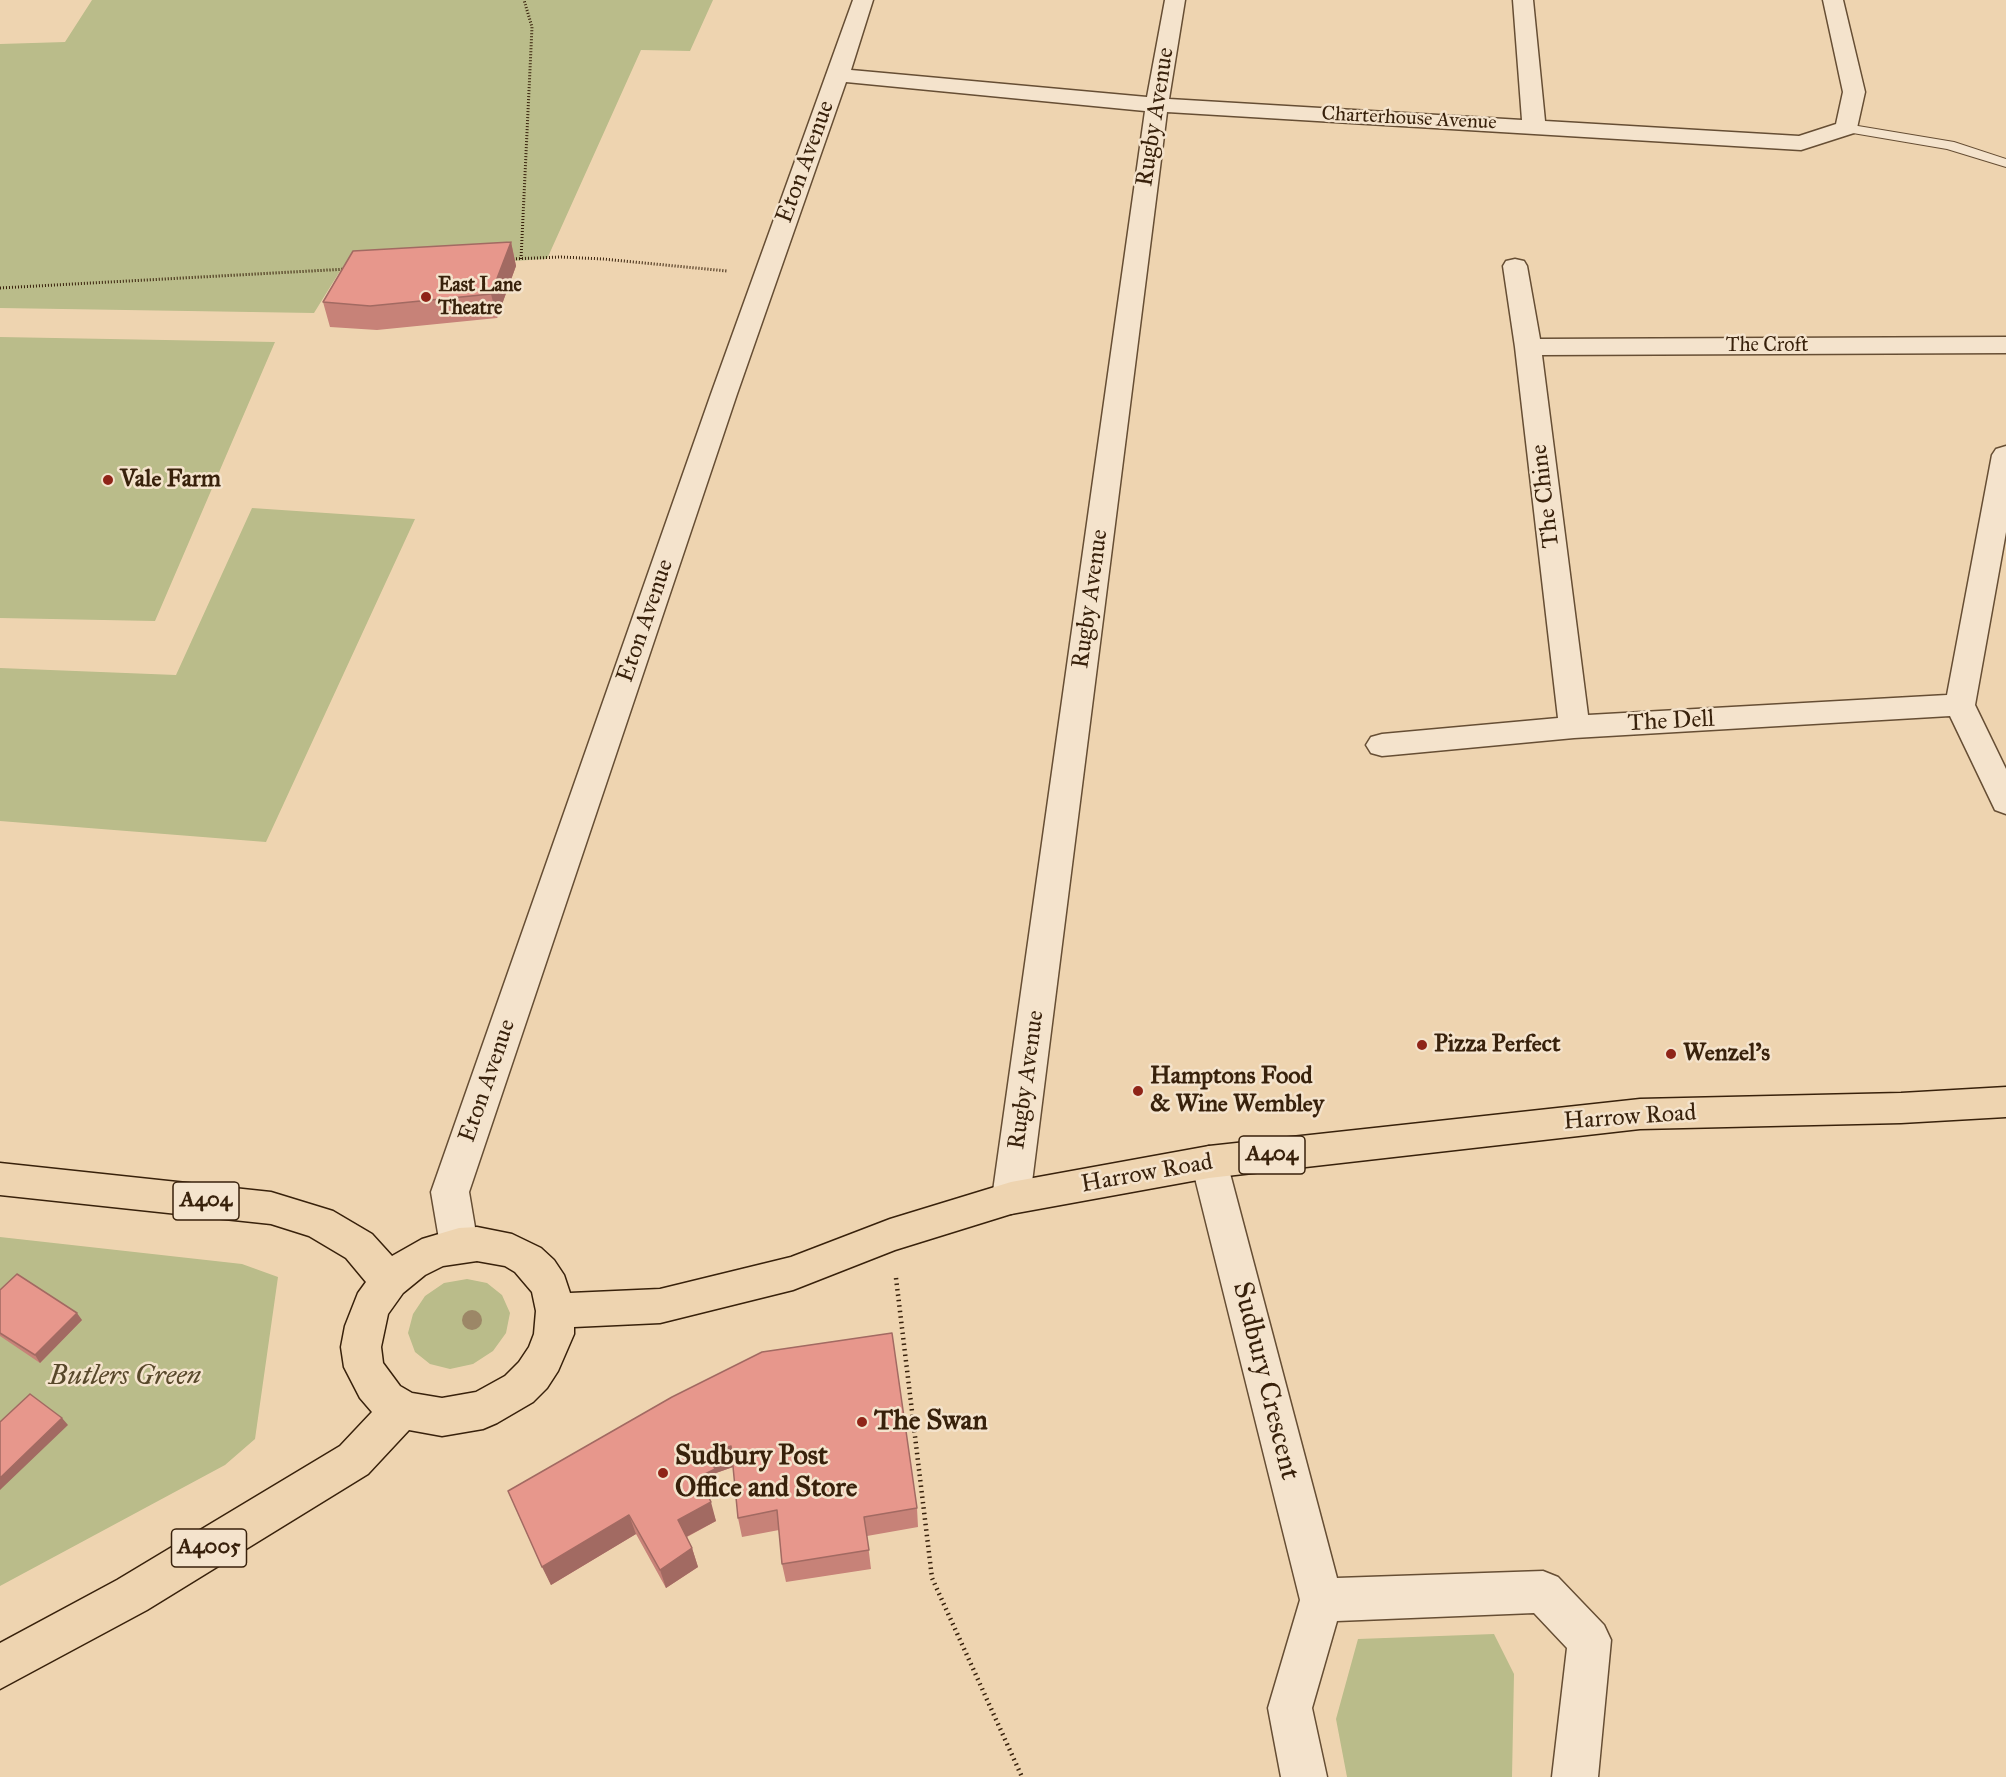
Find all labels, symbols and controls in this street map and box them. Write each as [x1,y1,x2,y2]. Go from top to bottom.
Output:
street label: Rugby Avenue [1131,45,1181,189]
street label: Eton Avenue [771,97,841,227]
street label: Charterhouse Avenue [1321,102,1497,136]
place label: East Lane Theatre [438,274,522,321]
marker: East Lane Theatre [419,290,433,304]
street label: The Croft [1726,334,1808,358]
street label: The Chine [1525,443,1567,549]
place label: Vale Farm [120,466,221,494]
marker: Vale Farm [101,473,115,487]
street label: Rugby Avenue [1067,527,1115,671]
street label: Eton Avenue [612,556,680,686]
street label: The Dell [1627,705,1715,739]
street label: Rugby Avenue [1003,1008,1051,1152]
street label: Eton Avenue [454,1016,522,1146]
place label: Pizza Perfect [1434,1031,1560,1059]
marker: Pizza Perfect [1415,1038,1429,1052]
place label: Wenzel's [1683,1040,1770,1068]
marker: Wenzel's [1664,1047,1678,1061]
place label: Hamptons Food & Wine Wembley [1150,1063,1324,1119]
marker: Hamptons Food & Wine Wembley [1131,1084,1145,1098]
street label: Harrow Road [1563,1099,1697,1137]
road number: A404 [1239,1136,1305,1174]
street label: Harrow Road [1079,1148,1215,1200]
road number: A404 [173,1182,239,1220]
street label: Sudbury Crescent [1224,1279,1306,1483]
park label: Butlers Green [49,1360,201,1394]
place label: The Swan [874,1405,988,1439]
marker: The Swan [855,1415,869,1429]
place label: Sudbury Post Office and Store [675,1440,857,1506]
marker: Sudbury Post Office and Store [656,1466,670,1480]
road number: A4005 [172,1529,246,1567]

